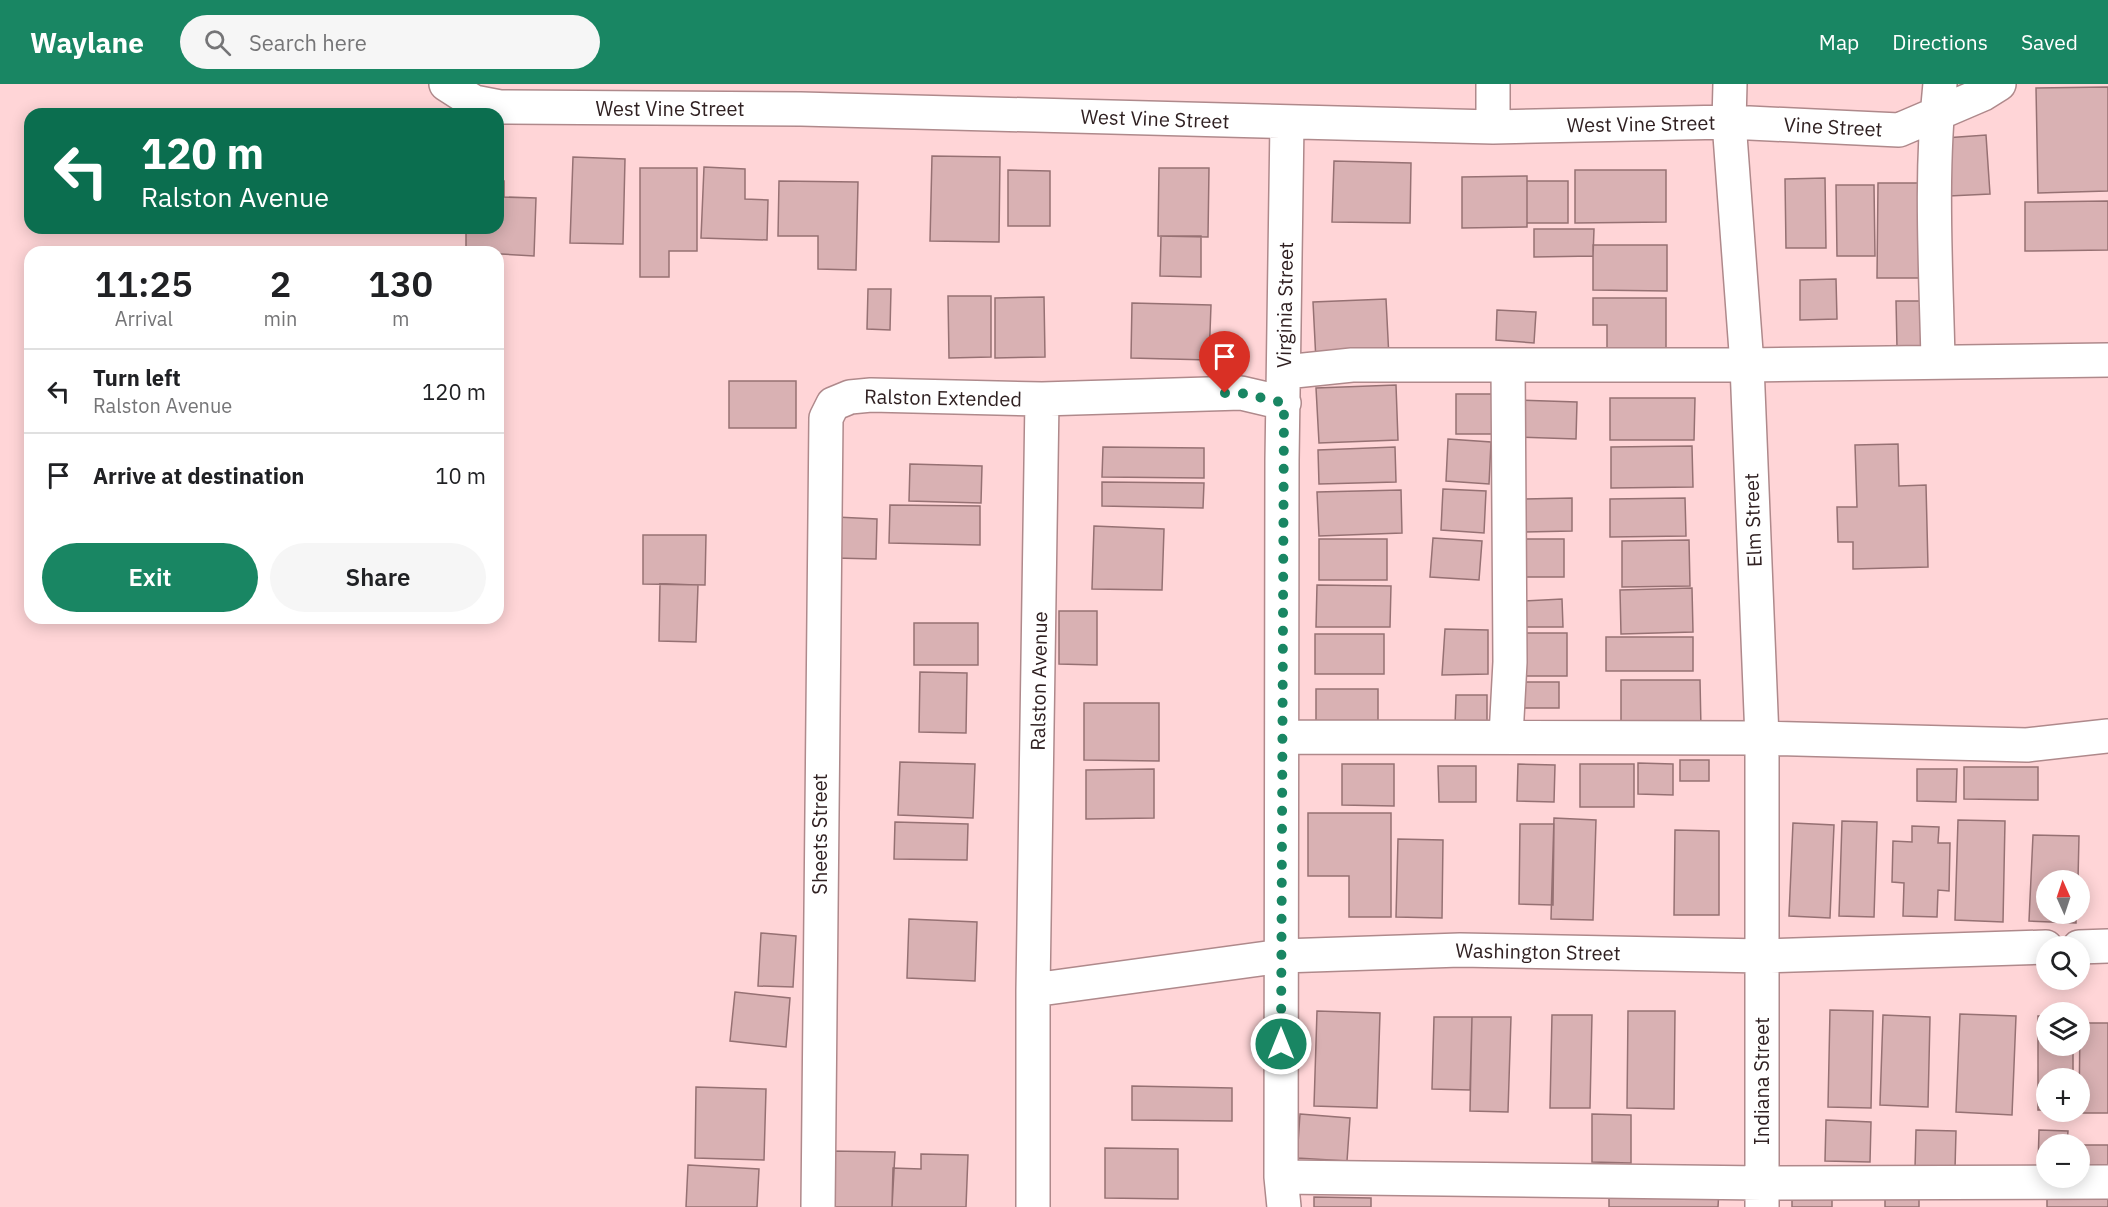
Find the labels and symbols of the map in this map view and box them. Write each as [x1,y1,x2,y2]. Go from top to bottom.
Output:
street label: West Vine Street [596,95,744,122]
street label: West Vine Street [1080,102,1230,135]
street label: West Vine Street [1566,109,1716,138]
street label: Vine Street [1783,110,1883,143]
street label: Virginia Street [1270,242,1299,368]
pin [1199,331,1250,393]
street label: Ralston Extended [864,383,1022,412]
street label: Elm Street [1737,473,1768,568]
street label: Ralston Avenue [1024,611,1053,751]
street label: Sheets Street [806,773,833,895]
north arrow [2036,870,2090,924]
street label: Washington Street [1455,937,1621,966]
position arrow [1249,1012,1313,1076]
street label: Indiana Street [1748,1017,1775,1145]

